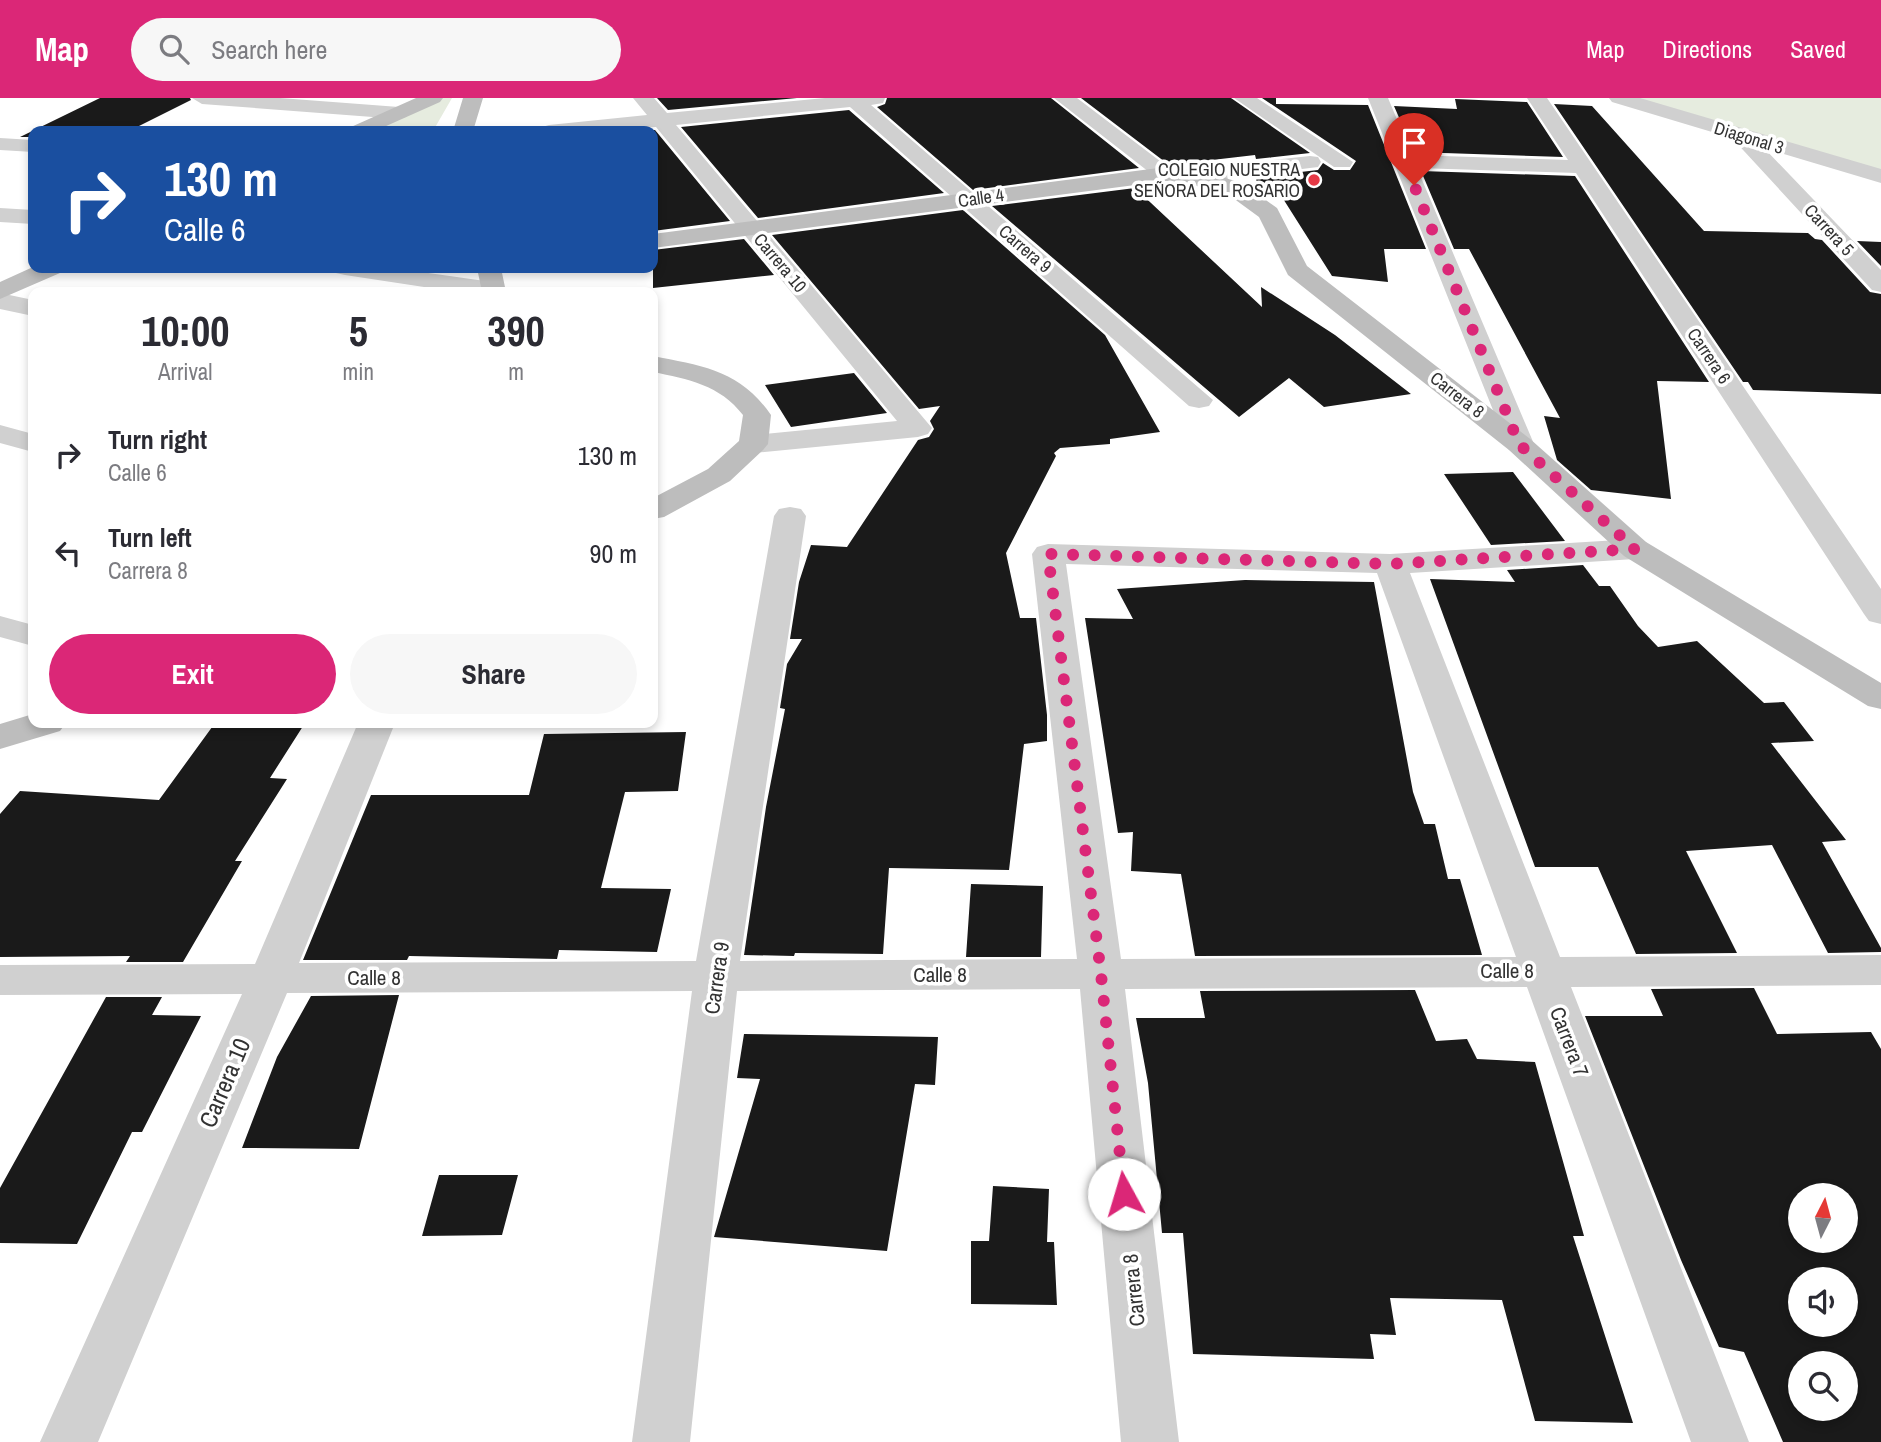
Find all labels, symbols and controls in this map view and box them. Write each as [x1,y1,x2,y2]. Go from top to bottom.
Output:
search box [131,18,621,81]
text: Map [35,27,89,71]
icon: search [155,30,193,68]
text: Search here [211,32,327,67]
text: Map [1586,33,1624,65]
text: Directions [1662,33,1752,65]
text: Saved [1790,33,1846,65]
pin [1384,113,1444,185]
street label: Diagonal 3 [1711,115,1787,160]
icon: arrive [1395,124,1433,162]
text: 130 m [164,145,278,211]
icon: right [49,154,140,245]
place label: COLEGIO NUESTRA SEÑORA DEL ROSARIO [1134,157,1300,203]
marker: COLEGIO NUESTRA SEÑORA DEL ROSARIO [1306,172,1322,188]
street label: Calle 4 [956,182,1005,213]
street label: Carrera 5 [1799,198,1860,261]
text: Calle 6 [164,208,246,251]
street label: Carrera 9 [994,219,1057,279]
street label: Carrera 10 [748,228,813,298]
text: 10:00 [141,303,229,359]
text: 5 [349,303,368,359]
text: 390 [487,303,545,359]
street label: Carrera 6 [1682,323,1737,389]
text: Arrival [158,356,213,387]
text: min [343,356,374,387]
text: m [508,356,524,387]
street label: Carrera 8 [1425,366,1490,424]
text: Turn right [108,422,207,457]
icon: right [49,436,87,474]
text: 130 m [578,438,637,473]
text: Calle 6 [108,457,167,488]
text: Turn left [108,520,192,555]
icon: left [49,534,87,572]
text: 90 m [590,536,637,571]
text: Carrera 8 [108,555,188,586]
button: Exit [49,634,336,714]
button: Share [350,634,637,714]
street label: Carrera 9 [697,940,736,1016]
street label: Calle 8 [1480,956,1534,985]
street label: Calle 8 [913,960,967,989]
street label: Calle 8 [347,963,401,992]
street label: Carrera 7 [1543,1003,1596,1081]
street label: Carrera 10 [191,1033,257,1132]
position arrow [1087,1157,1161,1231]
north arrow [1788,1183,1858,1253]
map controls [1788,1183,1858,1421]
street label: Carrera 8 [1115,1252,1152,1328]
button: sound [1788,1267,1858,1337]
button: search [1788,1351,1858,1421]

